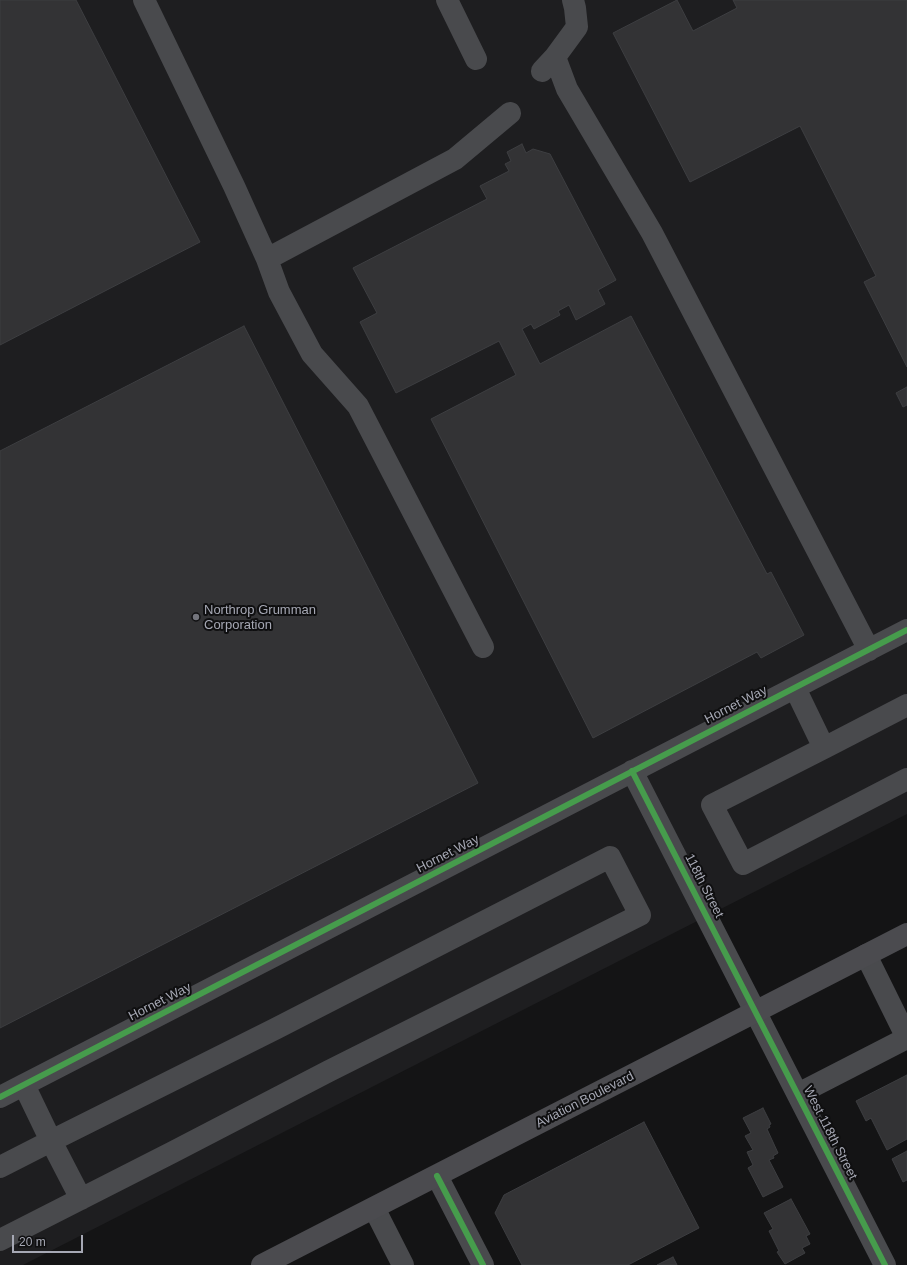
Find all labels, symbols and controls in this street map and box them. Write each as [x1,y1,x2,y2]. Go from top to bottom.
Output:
place label: Northrop Grumman Corporation [204,602,316,633]
marker: Northrop Grumman Corporation [191,612,201,622]
street label: Hornet Way [702,683,770,727]
street label: Hornet Way [414,832,482,876]
street label: 118th Street [681,851,727,921]
street label: Hornet Way [126,980,194,1024]
street label: Aviation Boulevard [533,1068,637,1132]
street label: West 118th Street [800,1084,860,1182]
scale bar [14,1227,85,1253]
text: 20 m [19,1235,46,1249]

